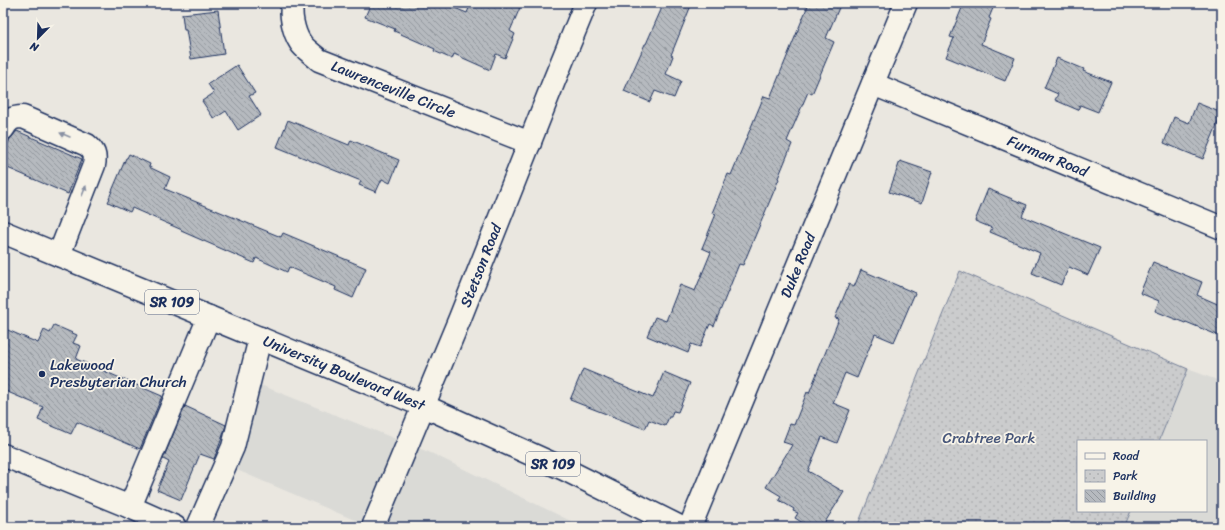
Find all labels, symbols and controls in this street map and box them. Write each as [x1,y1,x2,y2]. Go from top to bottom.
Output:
north arrow [18,18,58,58]
text: N [27,36,42,57]
street label: Lawrenceville Circle [327,53,460,126]
street label: Furman Road [1003,128,1093,185]
one-way arrow [59,132,70,138]
one-way arrow [81,186,87,197]
street label: Stetson Road [453,219,510,311]
street label: Duke Road [773,228,823,302]
road number: SR 109 [145,290,199,314]
street label: University Boulevard West [259,328,430,418]
place label: Lakewood Presbyterian Church [50,352,187,395]
marker: Lakewood Presbyterian Church [37,369,47,379]
park label: Crabtree Park [943,425,1035,451]
legend [1077,440,1207,512]
text: Road [1113,445,1140,467]
road number: SR 109 [526,452,580,476]
text: Park [1113,465,1138,487]
text: Building [1113,485,1156,507]

